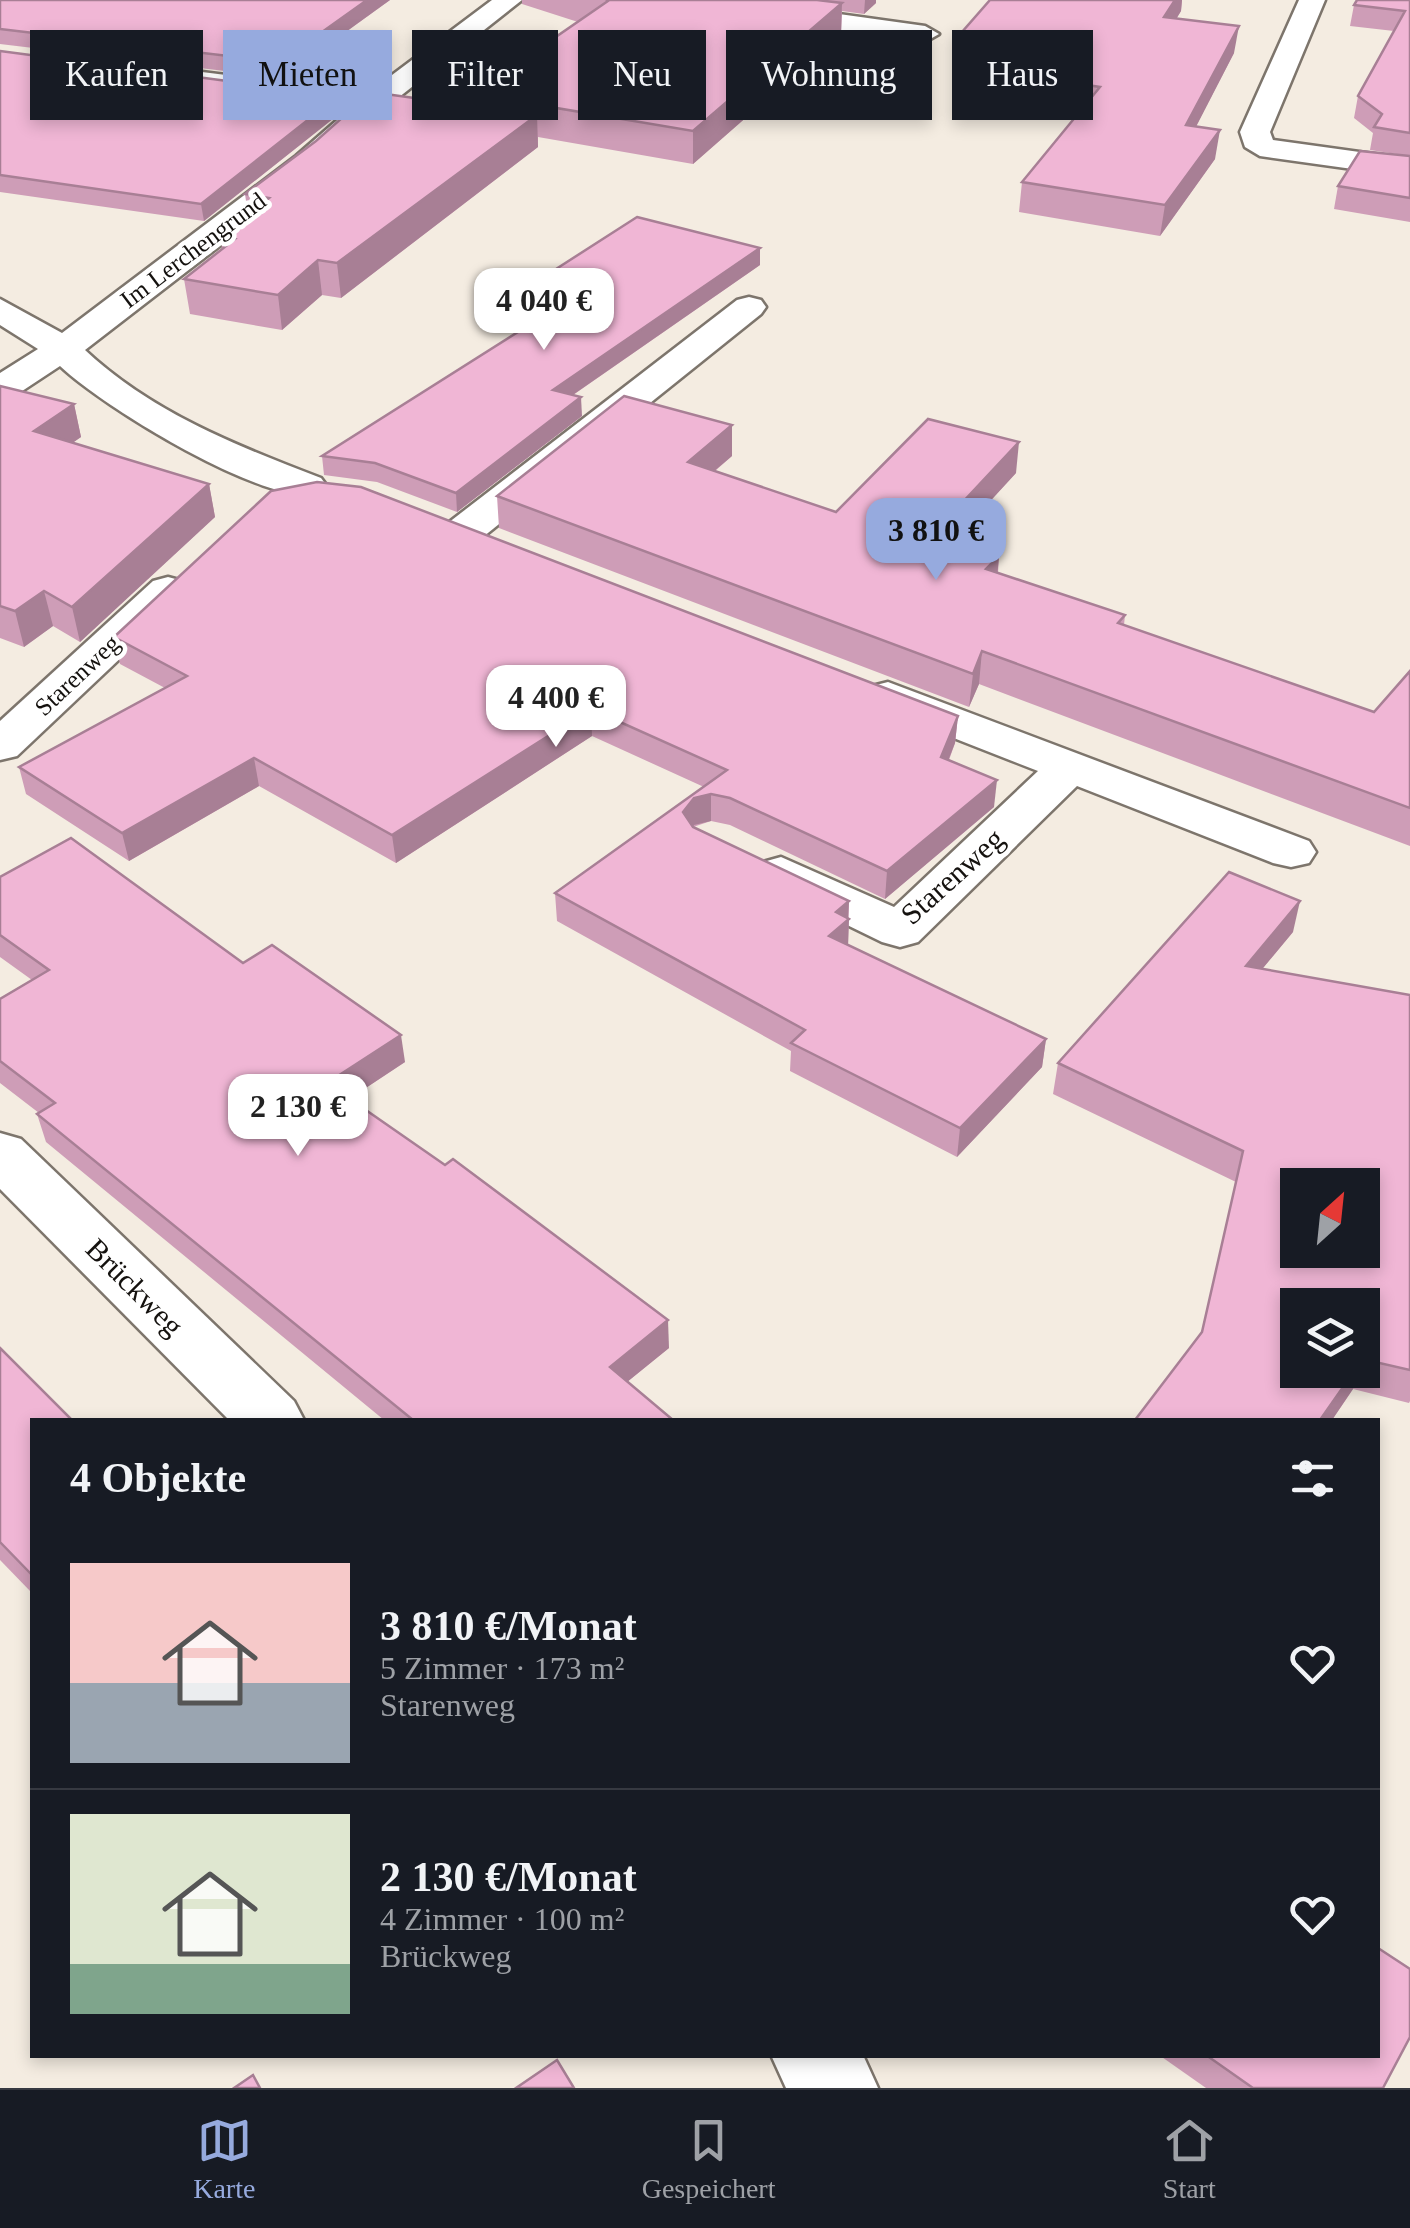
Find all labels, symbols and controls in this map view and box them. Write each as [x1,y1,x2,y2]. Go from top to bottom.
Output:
chip: Kaufen [30,30,203,120]
chip: Mieten [223,30,392,120]
chip: Filter [412,30,558,120]
chip: Neu [578,30,706,120]
chip: Wohnung [726,30,932,120]
chip: Haus [952,30,1093,120]
street label: Im Lerchengrund [115,186,271,313]
pin: 4 040 € [452,268,636,353]
text: 4 040 € [496,282,592,318]
pin: 3 810 € [844,498,1028,583]
text: 3 810 € [888,512,984,548]
street label: Starenweg [29,629,125,721]
pin: 4 400 € [464,665,648,750]
text: 4 400 € [508,679,604,715]
street label: Starenweg [894,821,1010,931]
pin: 2 130 € [206,1074,390,1159]
text: 2 130 € [250,1088,346,1124]
north arrow [1280,1168,1380,1268]
map controls [1280,1168,1380,1388]
street label: Brückweg [80,1232,190,1342]
button: layers [1280,1288,1380,1388]
icon: filters [1285,1451,1340,1506]
text: 4 Objekte [70,1455,246,1501]
icon: home [150,1603,270,1723]
text: 3 810 €/Monat [380,1603,637,1649]
icon: heart [1285,1636,1340,1691]
text: 5 Zimmer · 173 m² [380,1650,624,1686]
text: Starenweg [380,1687,515,1723]
icon: home [150,1854,270,1974]
text: 2 130 €/Monat [380,1854,637,1900]
icon: heart [1285,1887,1340,1942]
text: 4 Zimmer · 100 m² [380,1901,624,1937]
text: Brückweg [380,1938,512,1974]
tab: Karte [193,2113,255,2205]
tab: Gespeichert [642,2113,775,2205]
tab: Start [1162,2113,1217,2205]

